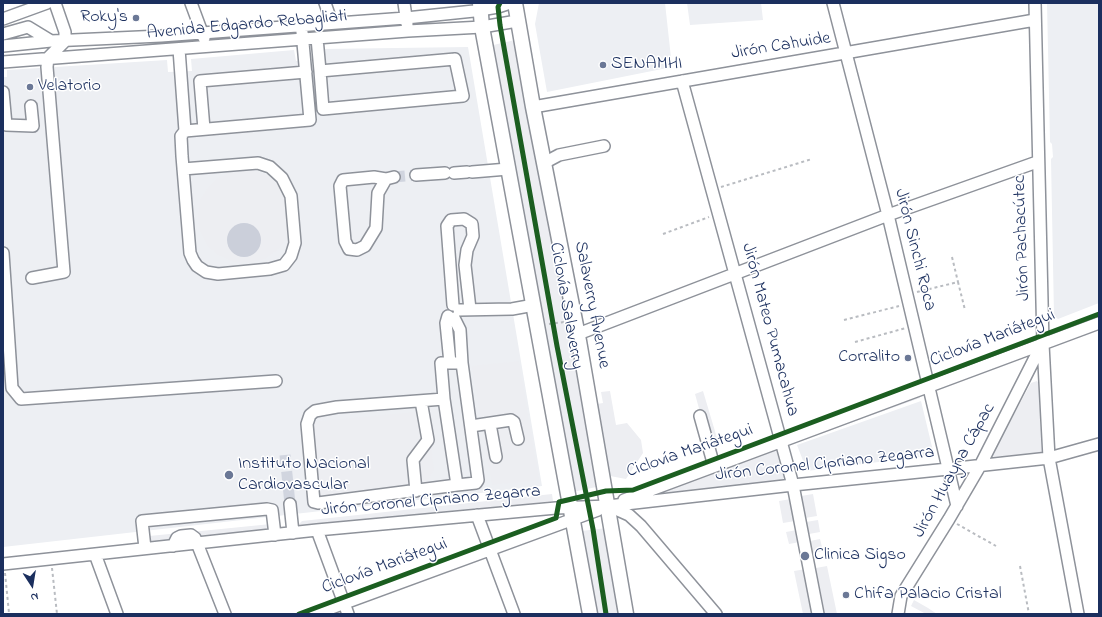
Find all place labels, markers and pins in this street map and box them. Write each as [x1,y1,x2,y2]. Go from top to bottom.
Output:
place label: Roky's [80,7,128,29]
marker: Roky's [131,13,141,23]
place label: SENAMHI [611,54,682,76]
marker: SENAMHI [598,60,608,70]
place label: Velatorio [38,76,101,98]
marker: Velatorio [25,82,35,92]
place label: Corralito [838,347,900,369]
marker: Corralito [903,353,913,363]
place label: Instituto Nacional Cardiovascular [238,454,370,496]
marker: Instituto Nacional Cardiovascular [223,469,235,481]
place label: Clinica Sigso [814,545,906,567]
marker: Clinica Sigso [799,550,811,562]
place label: Chifa Palacio Cristal [854,584,1002,606]
marker: Chifa Palacio Cristal [841,590,851,600]

